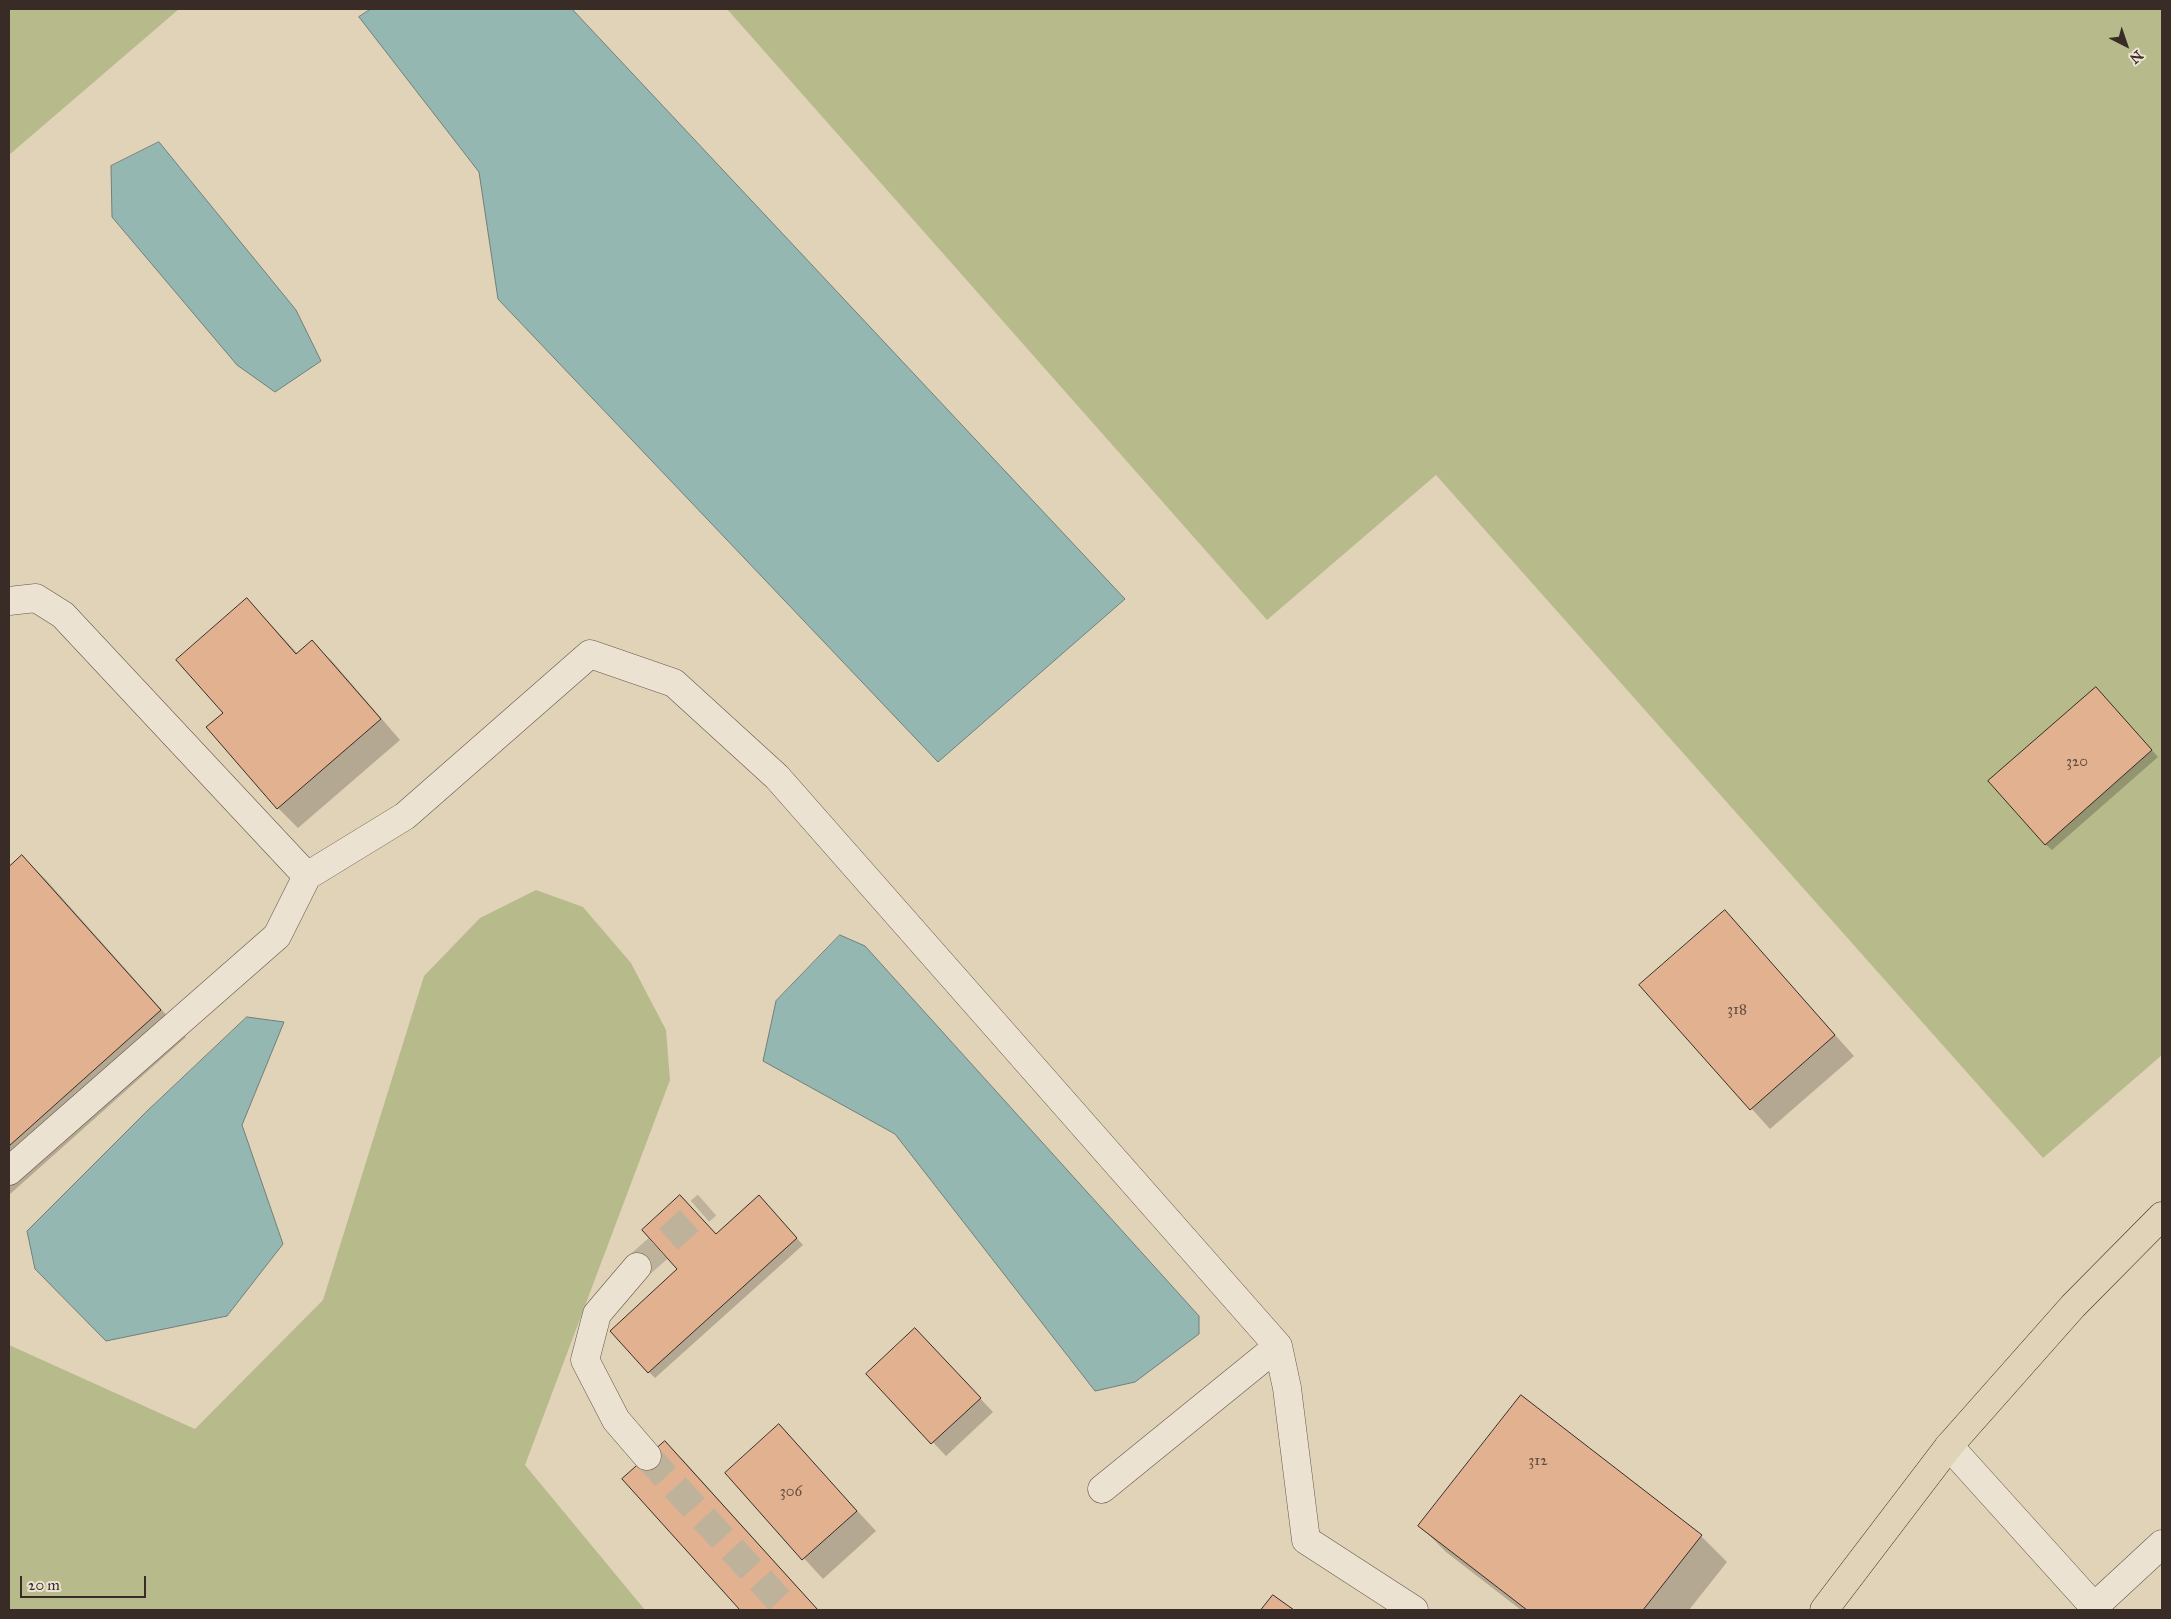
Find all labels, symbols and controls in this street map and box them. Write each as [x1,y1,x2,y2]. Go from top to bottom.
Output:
north arrow [2101,20,2151,70]
text: N [2126,46,2146,67]
house number: 320 [2066,753,2088,771]
house number: 318 [1727,1001,1747,1019]
house number: 312 [1528,1452,1548,1470]
house number: 306 [780,1483,802,1501]
scale bar [22,1566,149,1598]
text: 20 m [28,1576,60,1594]

